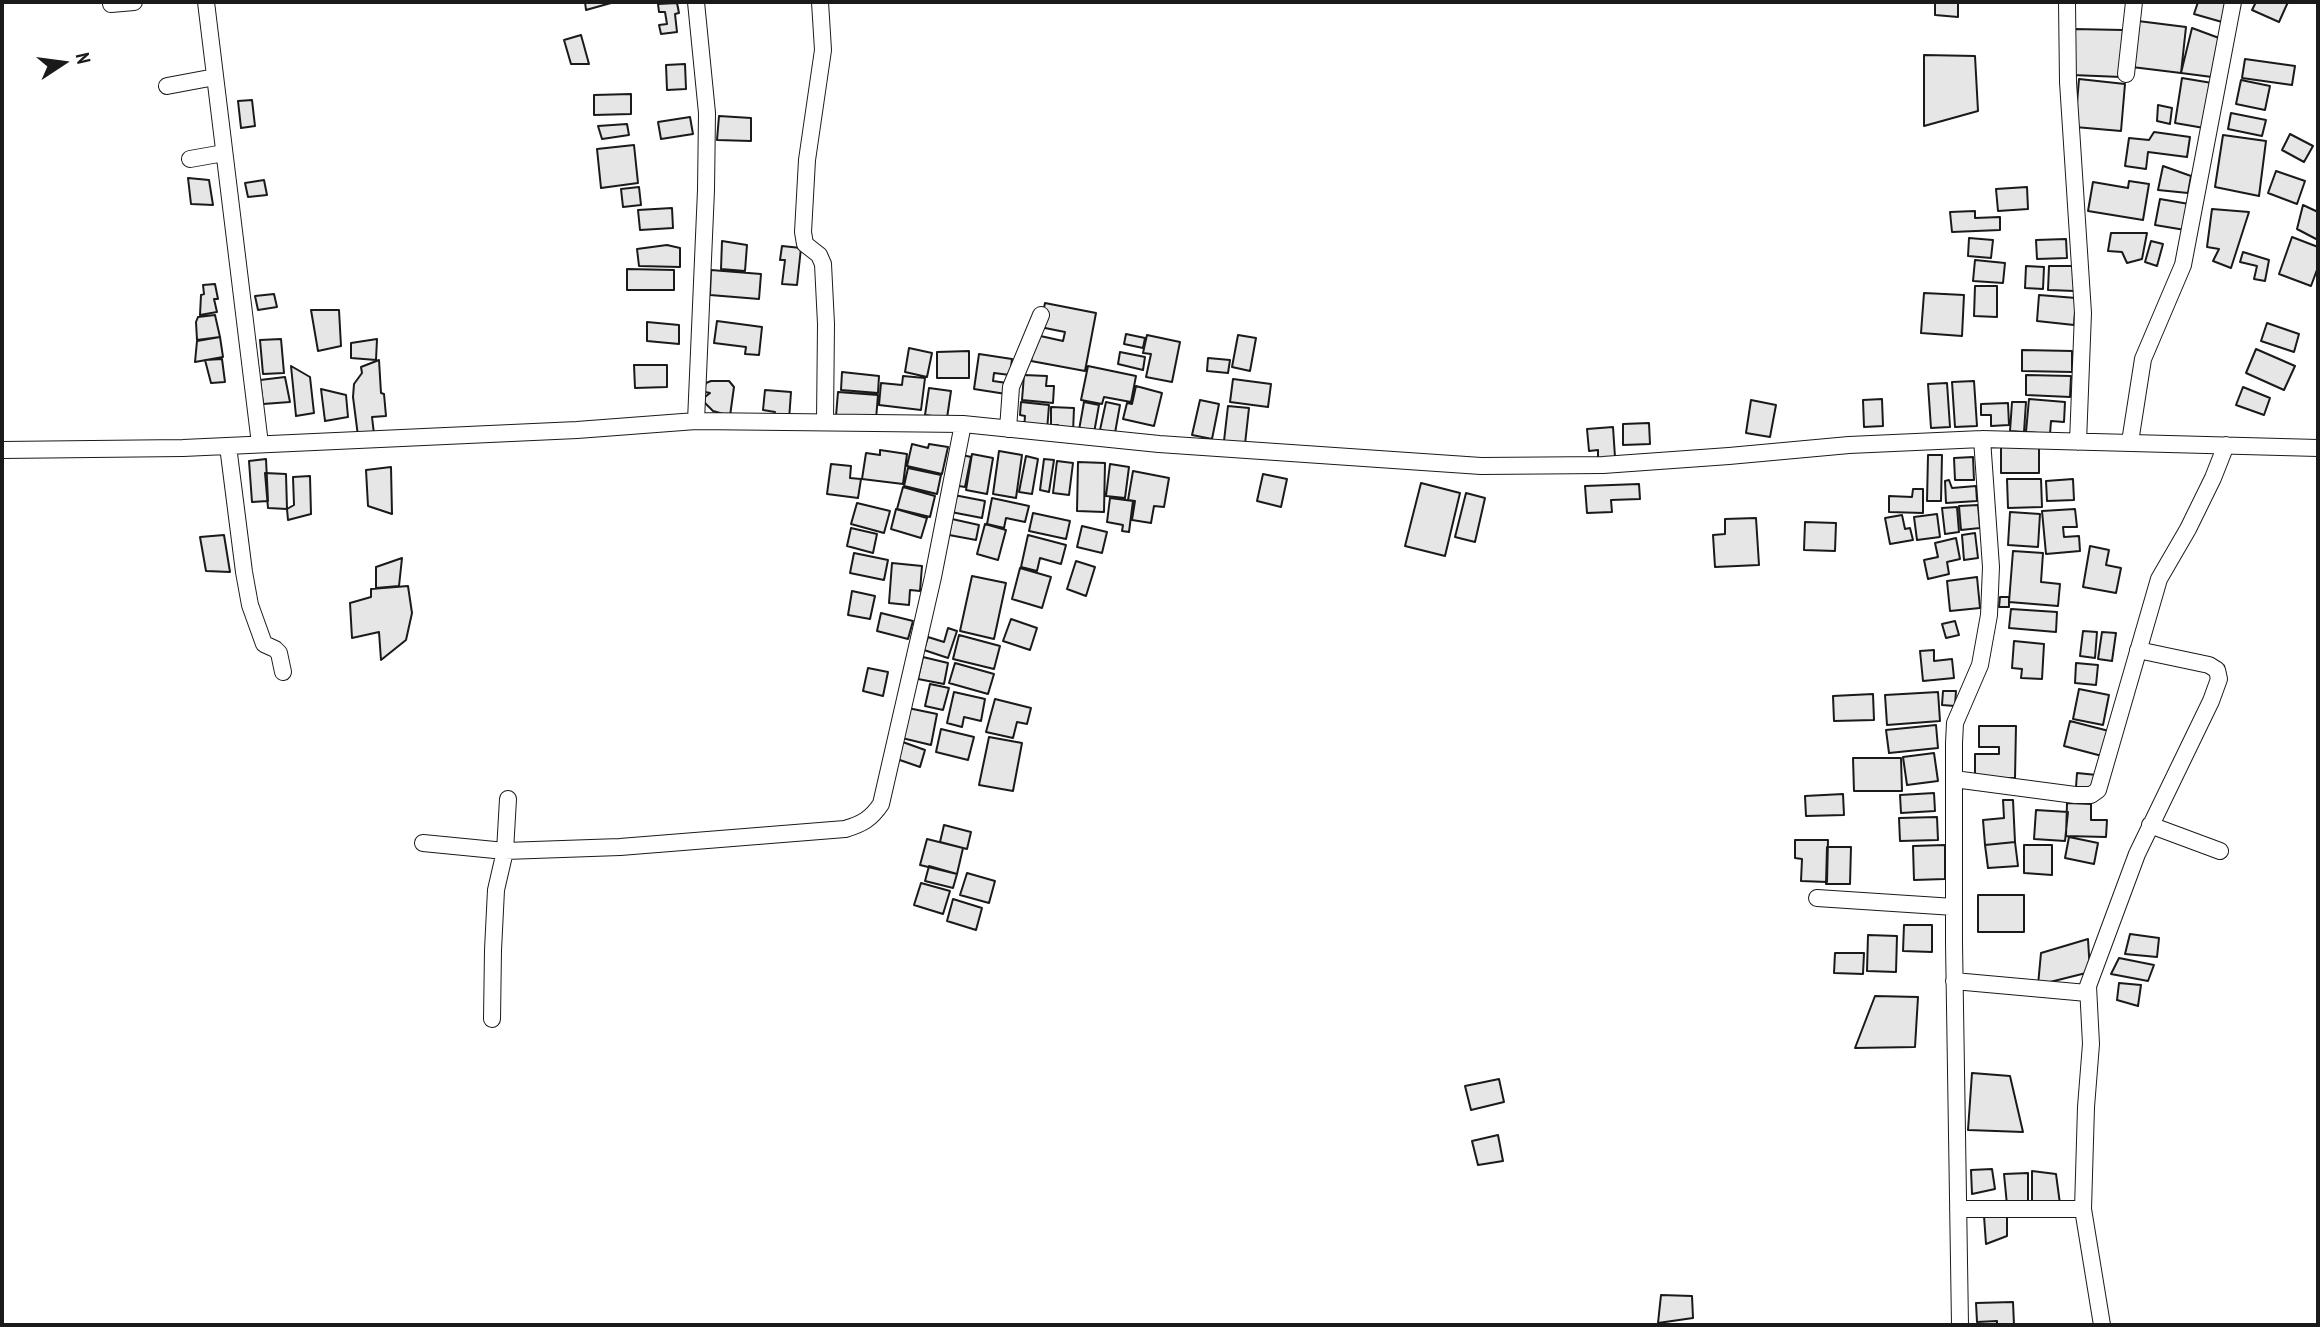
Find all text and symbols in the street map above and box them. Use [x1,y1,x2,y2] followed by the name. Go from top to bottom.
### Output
[28,28,98,98] north arrow
[71,51,96,66] text: N

